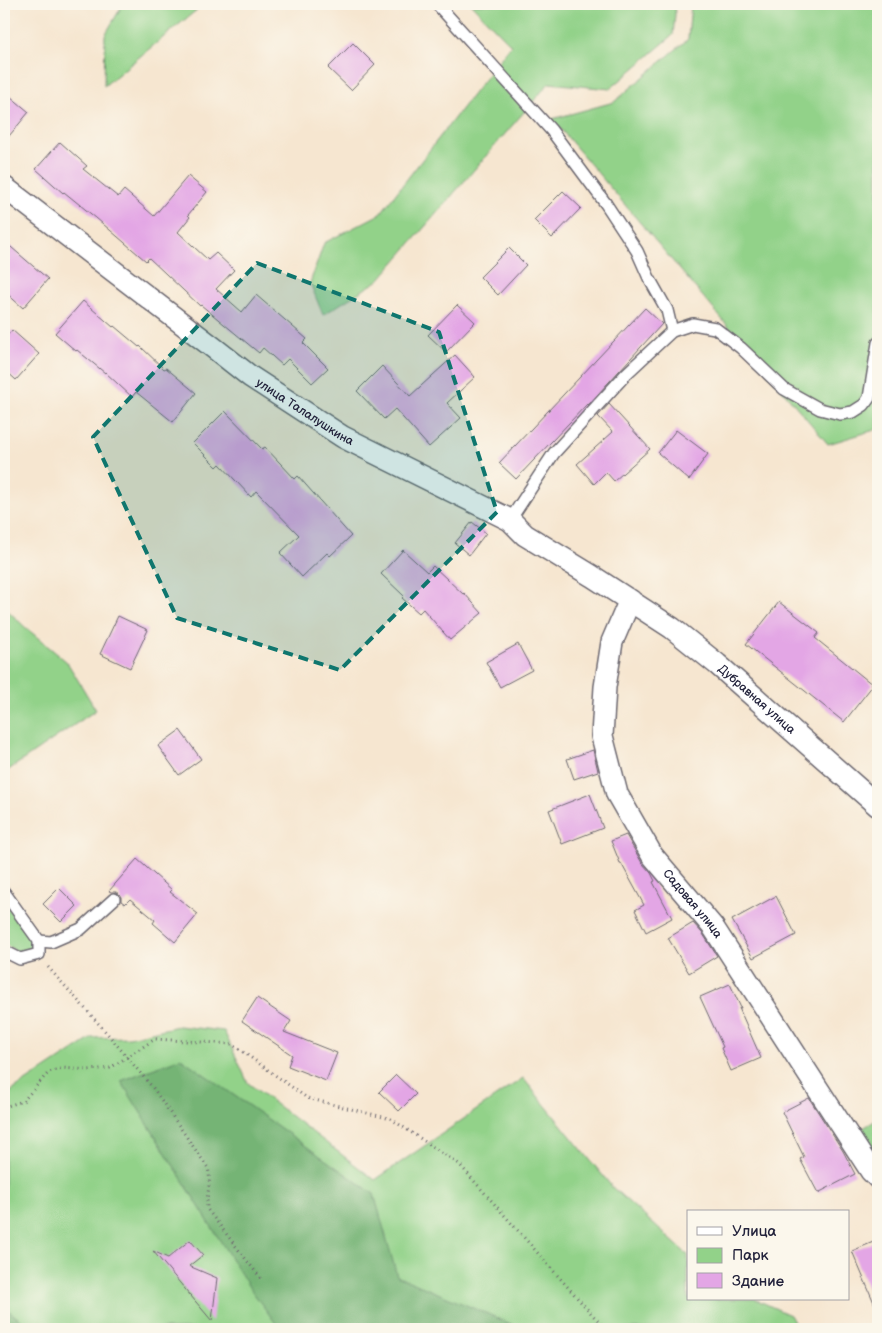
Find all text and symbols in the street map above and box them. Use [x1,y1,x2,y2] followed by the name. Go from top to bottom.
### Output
[253,375,356,449] street label: улица Талалушкина
[715,661,799,737] street label: Дубравная улица
[660,866,726,941] street label: Садовая улица
[687,1210,850,1300] legend
[732,1222,777,1241] text: Улица
[732,1246,769,1265] text: Парк
[732,1272,784,1291] text: Здание

